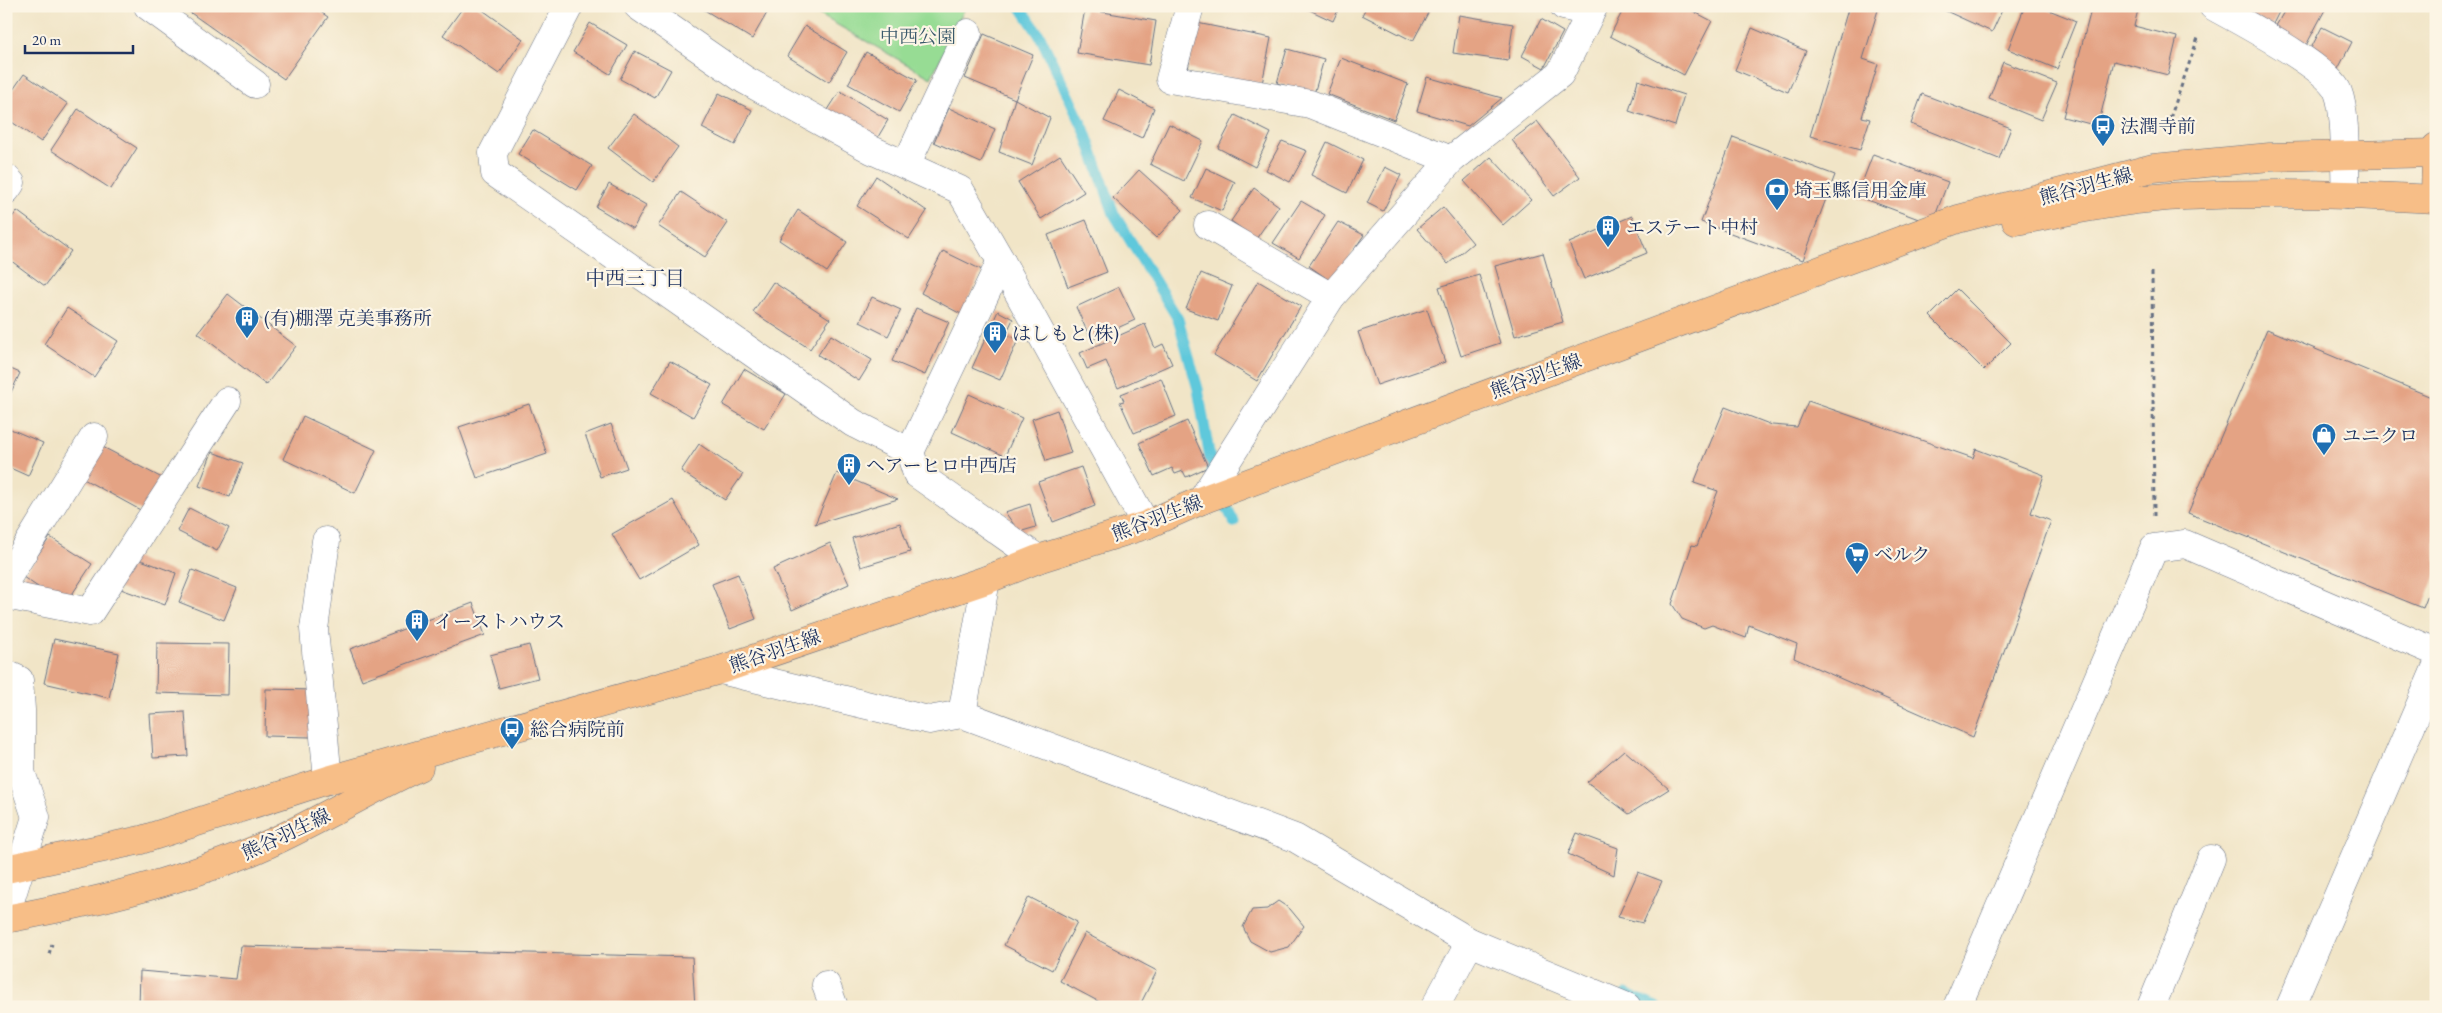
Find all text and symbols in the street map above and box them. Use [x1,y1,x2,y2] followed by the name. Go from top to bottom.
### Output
[25,22,132,54] scale bar
[880,24,956,49] park label: 中西公園
[32,30,61,49] text: 20 m
[2090,113,2116,147] bus stop icon: 法潤寺前
[2120,114,2196,139] place label: 法潤寺前
[2037,162,2135,210] street label: 熊谷羽生線
[1764,177,1790,211] bank icon: 埼玉縣信用金庫
[1794,178,1927,203] place label: 埼玉縣信用金庫
[1595,214,1621,248] building icon: エステート中村
[1626,215,1759,240] place label: エステート中村
[585,265,685,291] district label: 中西三丁目
[234,305,260,339] building icon: (有)棚澤 克美事務所
[264,306,432,331] place label: (有)棚澤 克美事務所
[982,320,1008,354] building icon: はしもと(株)
[1012,321,1119,346] place label: はしもと(株)
[1487,348,1585,404] street label: 熊谷羽生線
[2311,422,2337,456] shop icon: ユニクロ
[2342,423,2418,448] place label: ユニクロ
[836,452,862,486] building icon: ヘアーヒロ中西店
[866,453,1017,478] place label: ヘアーヒロ中西店
[1108,489,1206,547] street label: 熊谷羽生線
[1844,541,1870,575] supermarket icon: ベルク
[1874,542,1931,567] place label: ベルク
[404,608,430,642] building icon: イーストハウス
[434,609,565,634] place label: イーストハウス
[726,624,824,678] street label: 熊谷羽生線
[499,716,525,750] bus stop icon: 総合病院前
[530,717,625,742] place label: 総合病院前
[238,803,334,865] street label: 熊谷羽生線

